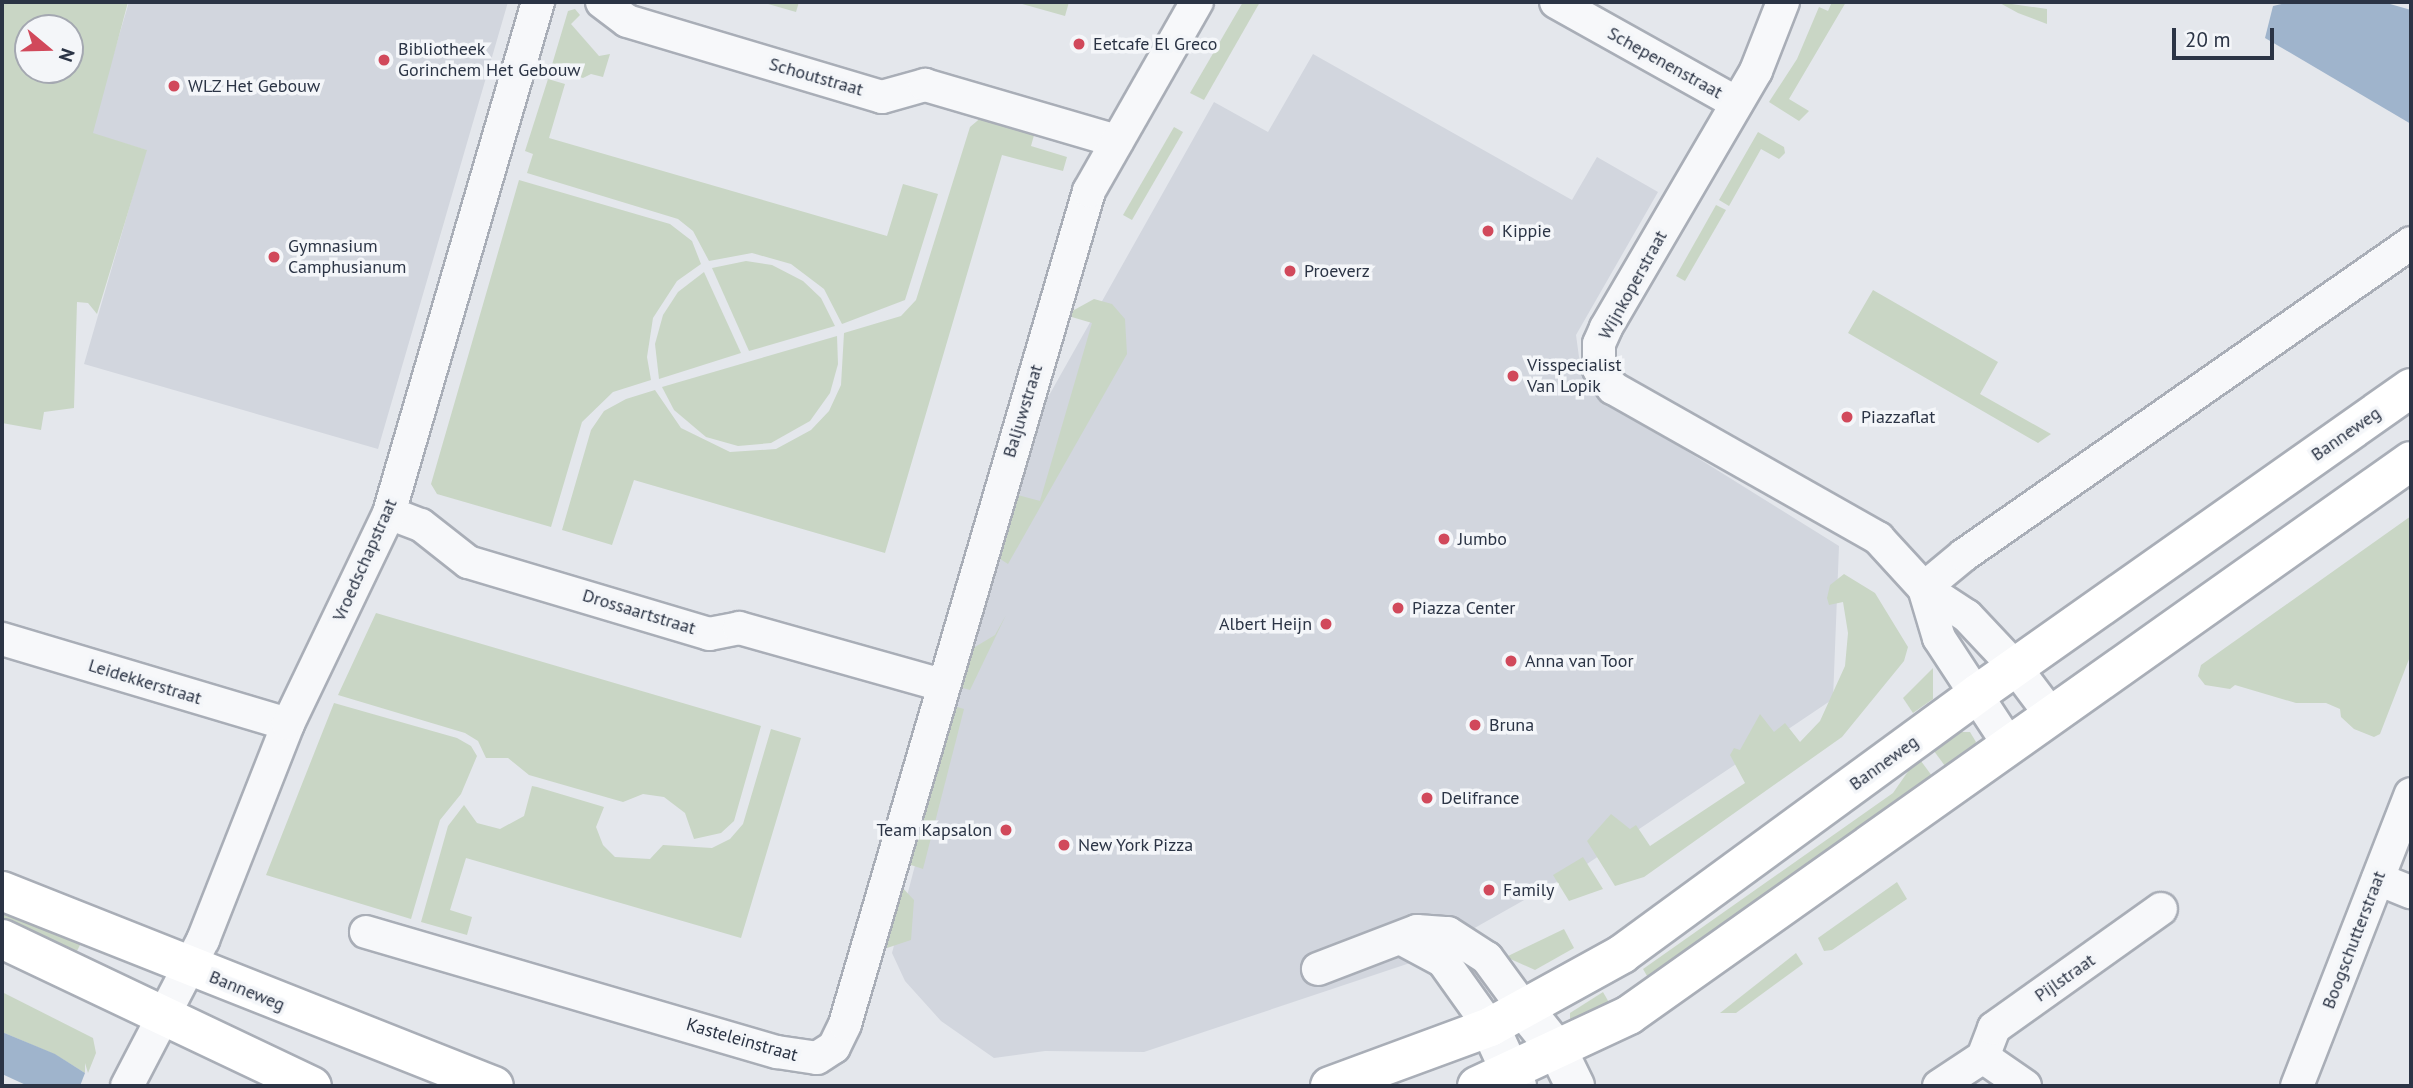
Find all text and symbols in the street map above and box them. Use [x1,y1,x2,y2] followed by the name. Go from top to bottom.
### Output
[14,14,84,84] north arrow
[2175,14,2276,58] scale bar
[1604,22,1726,104] street label: Schepenenstraat
[2185,26,2231,53] text: 20 m
[1093,33,1217,55] place label: Eetcafe El Greco
[1071,36,1087,52] marker: Eetcafe El Greco
[398,39,581,82] place label: Bibliotheek Gorinchem Het Gebouw
[54,45,80,65] text: N
[376,52,392,68] marker: Bibliotheek Gorinchem Het Gebouw
[767,53,865,101] street label: Schoutstraat
[188,75,321,97] place label: WLZ Het Gebouw
[166,78,182,94] marker: WLZ Het Gebouw
[1502,220,1551,242] place label: Kippie
[1480,223,1496,239] marker: Kippie
[1594,227,1672,343] street label: Wijnkoperstraat
[288,236,406,278] place label: Gymnasium Camphusianum
[266,249,282,265] marker: Gymnasium Camphusianum
[1304,260,1370,282] place label: Proeverz
[1282,263,1298,279] marker: Proeverz
[1527,355,1622,398] place label: Visspecialist Van Lopik
[999,362,1047,460] street label: Baljuwstraat
[1505,368,1521,384] marker: Visspecialist Van Lopik
[2307,402,2385,466] street label: Banneweg
[1861,406,1935,428] place label: Piazzaflat
[1839,409,1855,425] marker: Piazzaflat
[328,495,402,625] street label: Vroedschapstraat
[1458,528,1507,550] place label: Jumbo
[1436,531,1452,547] marker: Jumbo
[580,585,698,639] street label: Drossaartstraat
[1412,597,1515,619] place label: Piazza Center
[1390,600,1406,616] marker: Piazza Center
[1219,613,1312,635] place label: Albert Heijn
[1318,616,1334,632] marker: Albert Heijn
[1525,650,1634,672] place label: Anna van Toor
[1503,653,1519,669] marker: Anna van Toor
[86,655,204,709] street label: Leidekkerstraat
[1489,714,1534,736] place label: Bruna
[1467,717,1483,733] marker: Bruna
[1845,731,1923,795] street label: Banneweg
[1441,787,1519,809] place label: Delifrance
[1419,790,1435,806] marker: Delifrance
[876,819,992,841] place label: Team Kapsalon
[998,822,1014,838] marker: Team Kapsalon
[1078,834,1195,856] place label: New York Pizza
[1056,837,1072,853] marker: New York Pizza
[2318,868,2390,1012] street label: Boogschutterstraat
[1503,879,1554,901] place label: Family
[1481,882,1497,898] marker: Family
[2031,949,2099,1007] street label: Pijlstraat
[206,966,288,1016] street label: Banneweg
[684,1014,800,1066] street label: Kasteleinstraat

